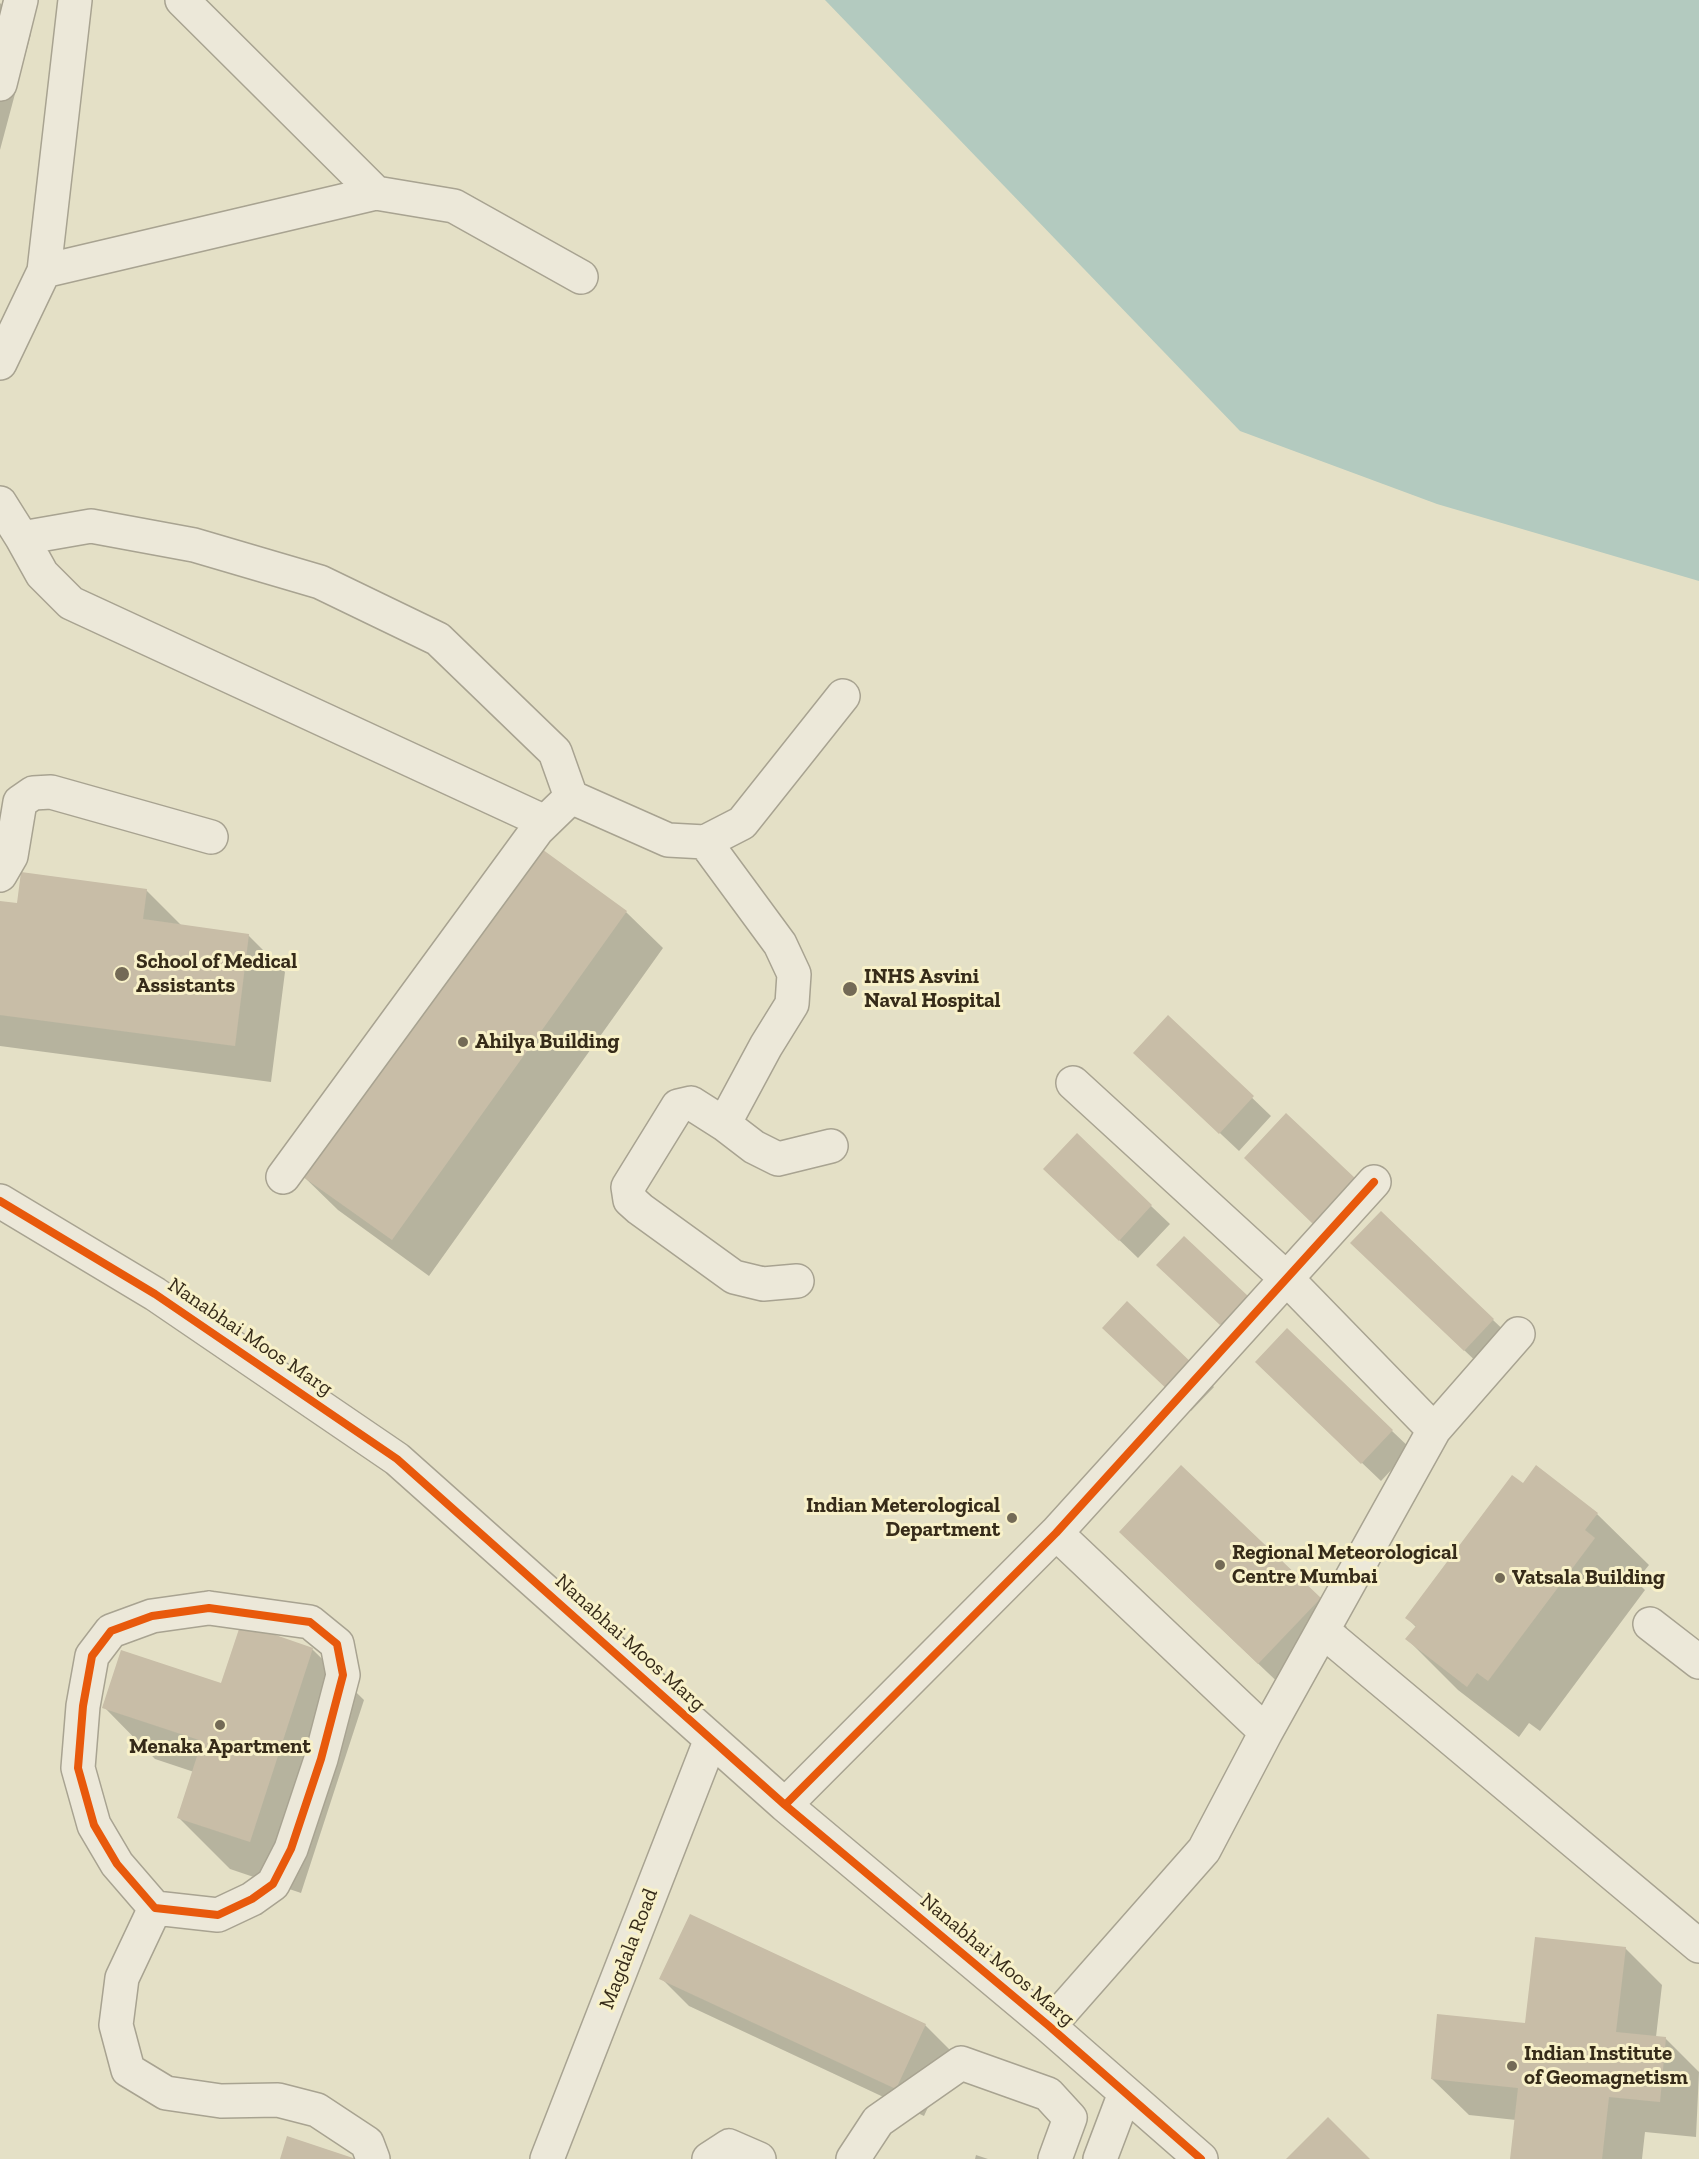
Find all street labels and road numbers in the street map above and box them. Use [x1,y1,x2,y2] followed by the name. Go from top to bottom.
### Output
[163,1272,337,1402] street label: Nanabhai Moos Marg
[550,1569,710,1717] street label: Nanabhai Moos Marg
[594,1885,664,2013] street label: Magdala Road
[915,1888,1079,2032] street label: Nanabhai Moos Marg

